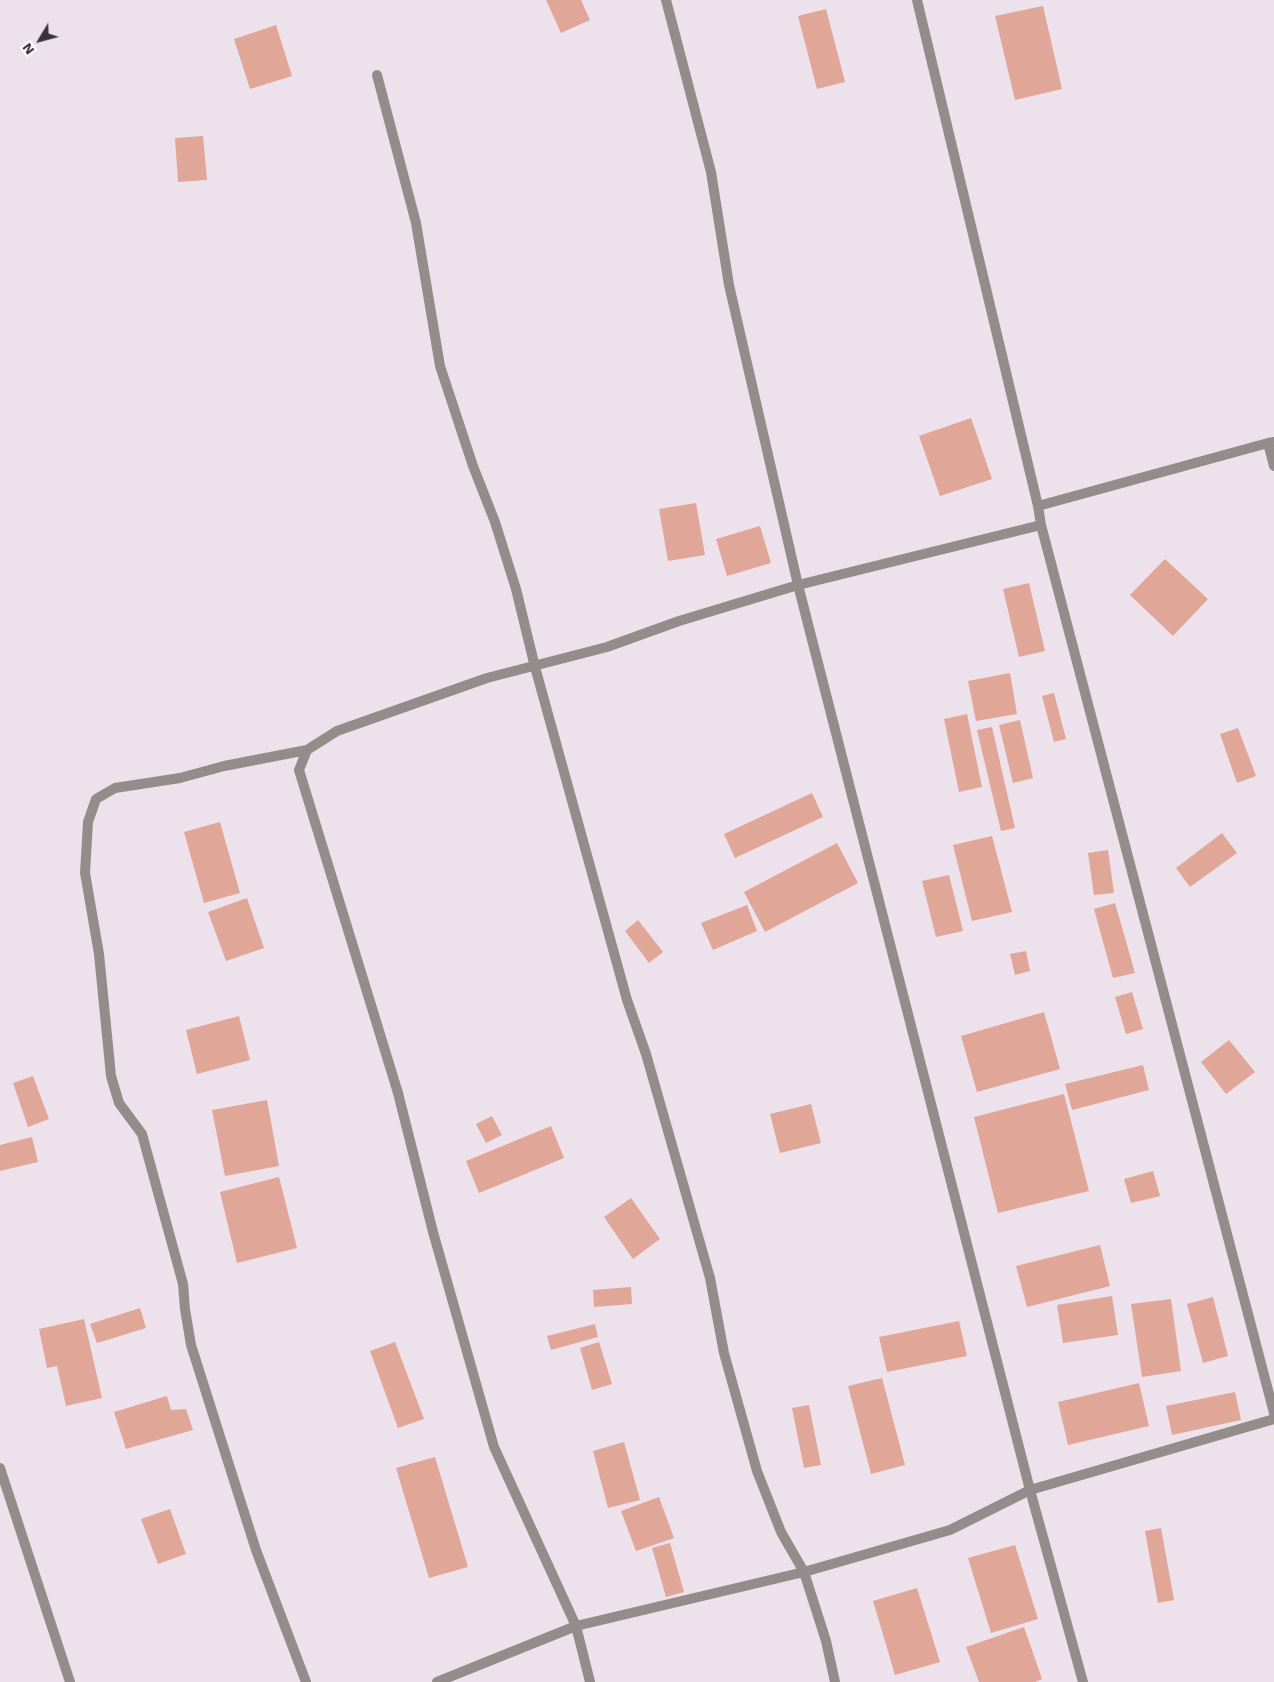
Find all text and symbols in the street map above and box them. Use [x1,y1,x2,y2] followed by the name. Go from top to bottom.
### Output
[15,15,65,65] north arrow
[19,40,38,58] text: N

